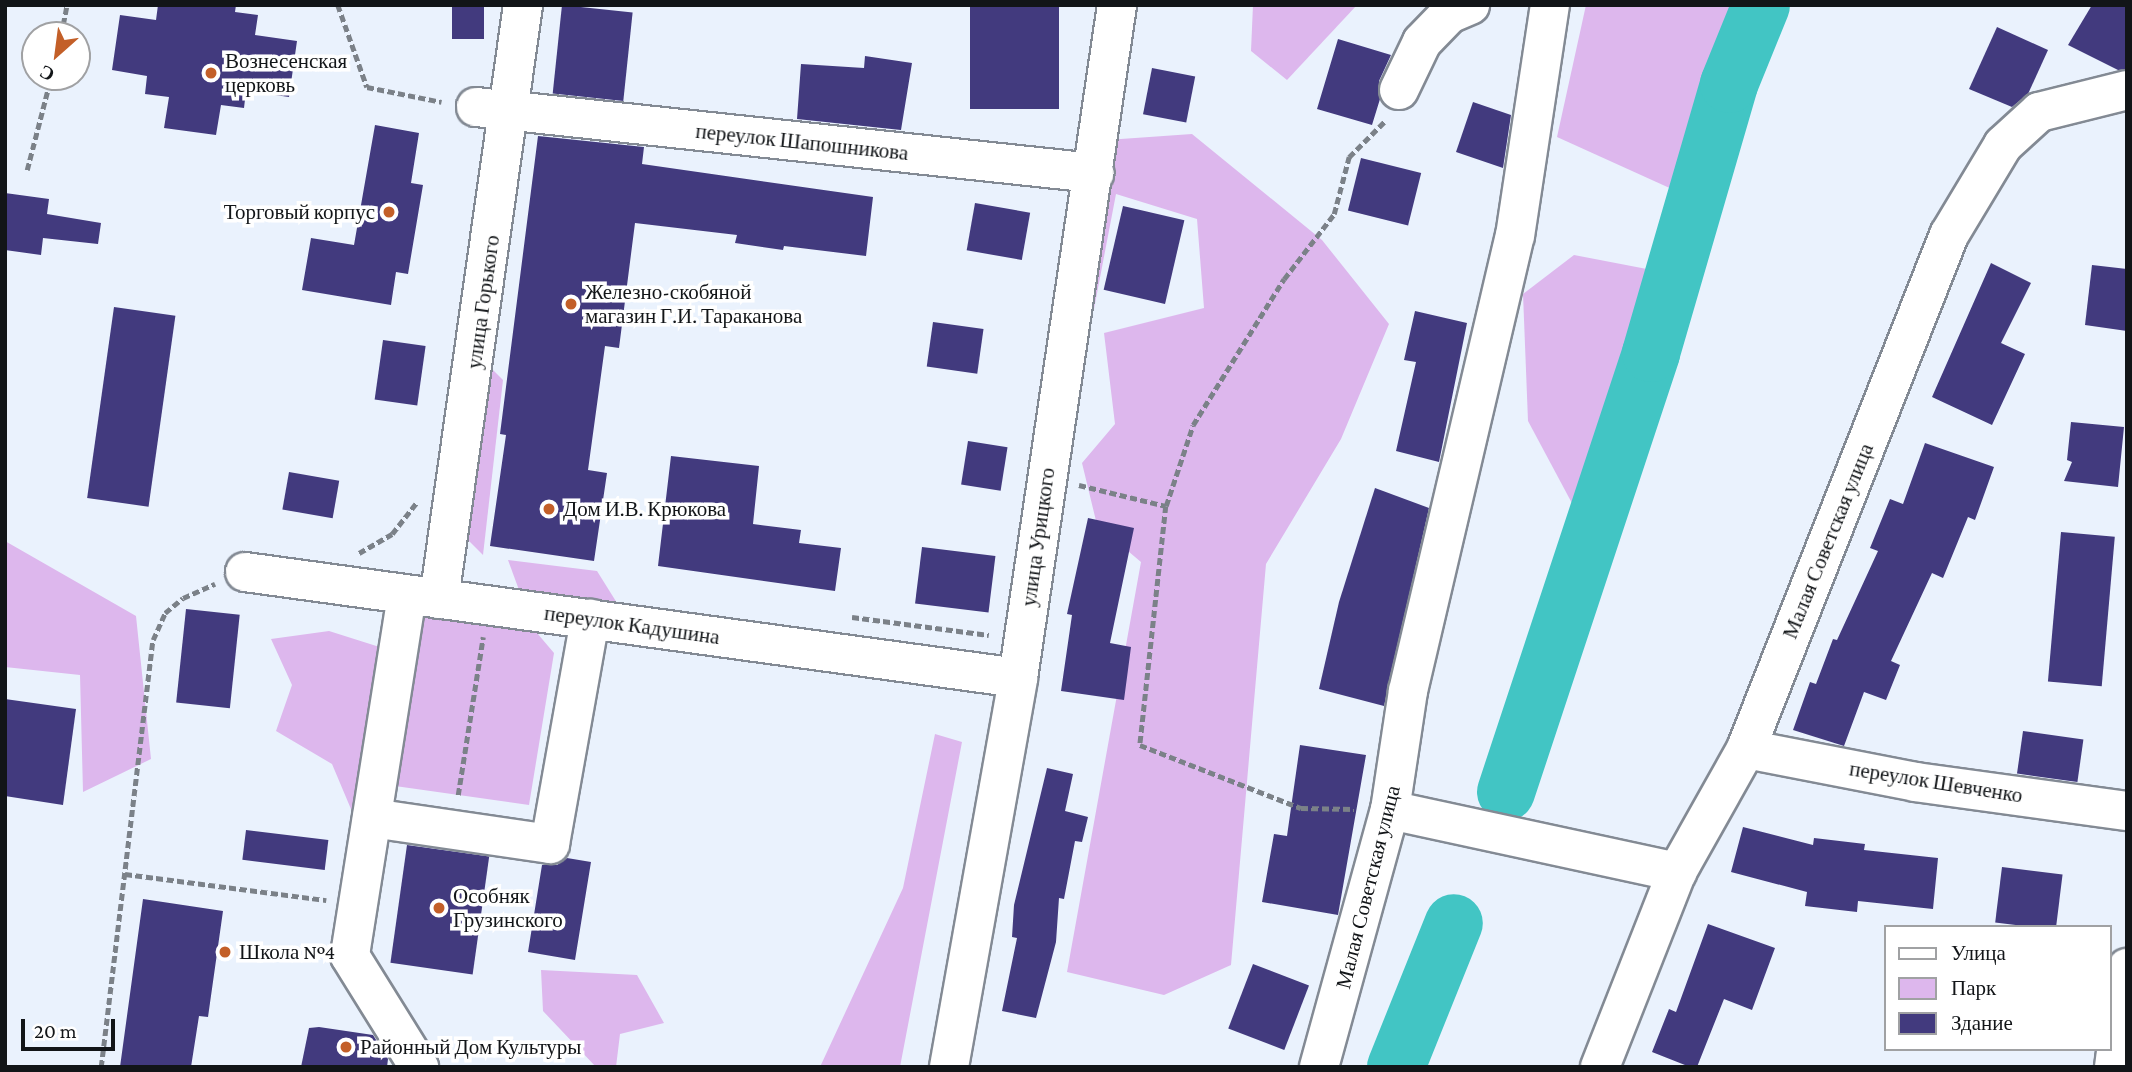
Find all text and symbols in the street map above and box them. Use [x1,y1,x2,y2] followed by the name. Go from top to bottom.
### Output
[21,21,91,91] north arrow
[225,48,347,98] place label: Вознесенская церковь
[36,61,58,86] text: С
[203,65,219,81] marker: Вознесенская церковь
[694,118,910,166] street label: переулок Шапошникова
[224,199,375,225] place label: Торговый корпус
[381,204,397,220] marker: Торговый корпус
[461,233,505,371] street label: улица Горького
[585,279,802,329] place label: Железно-скобяной магазин Г.И. Тараканова
[563,296,579,312] marker: Железно-скобяной магазин Г.И. Тараканова
[1777,440,1879,642] street label: Малая Советская улица
[1016,466,1060,608] street label: улица Урицкого
[563,496,726,522] place label: Дом И.В. Крюкова
[541,501,557,517] marker: Дом И.В. Крюкова
[543,600,721,650] street label: переулок Кадушина
[1848,756,2024,808] street label: переулок Шевченко
[1331,783,1405,991] street label: Малая Советская улица
[453,883,563,933] place label: Особняк Грузинского
[431,900,447,916] marker: Особняк Грузинского
[1884,925,2111,1051] legend
[239,939,335,965] place label: Школа №4
[1951,941,2006,965] text: Улица
[217,944,233,960] marker: Школа №4
[1951,976,1996,1000] text: Парк
[24,1006,119,1050] scale bar
[1951,1011,2013,1035] text: Здание
[34,1019,77,1043] text: 20 m
[360,1034,581,1060] place label: Районный Дом Культуры
[338,1039,354,1055] marker: Районный Дом Культуры

